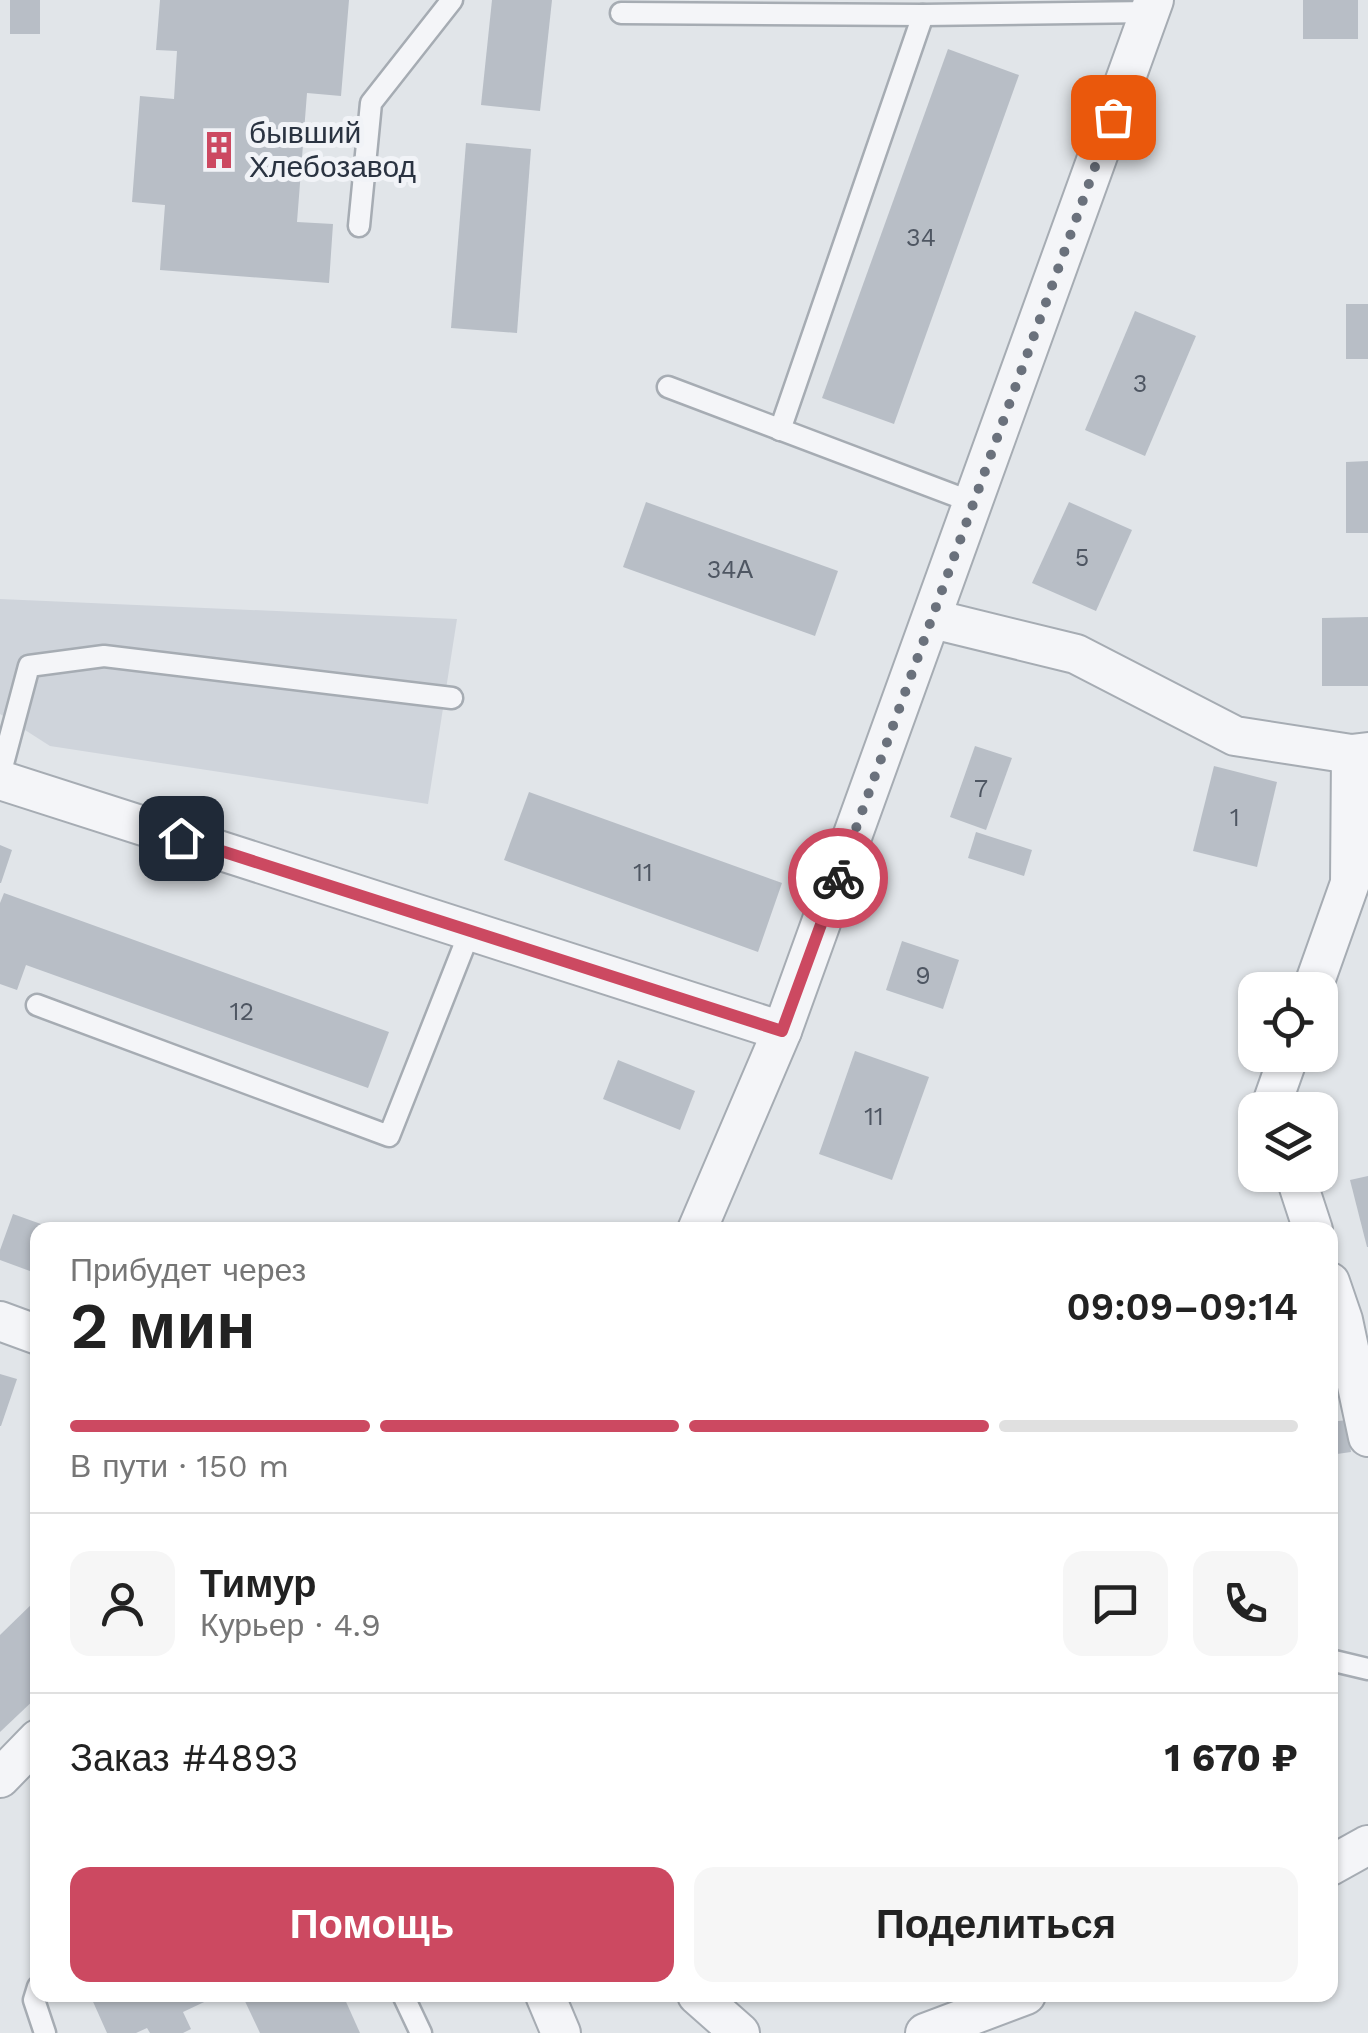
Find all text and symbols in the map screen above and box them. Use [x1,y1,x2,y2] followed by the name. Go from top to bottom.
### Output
[1071,75,1156,160] pin
[1086,90,1141,145] icon: bag
[249,115,416,184] place label: бывший Хлебозавод
[198,129,240,171] building icon: бывший Хлебозавод
[906,223,936,252] house number: 34
[1133,369,1147,398] house number: 3
[1075,543,1089,572] house number: 5
[707,555,754,584] house number: 34А
[974,774,988,803] house number: 7
[139,796,224,881] pin
[1230,803,1240,832] house number: 1
[154,811,209,866] icon: home
[788,828,888,928] courier
[811,851,866,906] icon: bike
[633,858,653,887] house number: 11
[915,961,931,990] house number: 9
[1238,972,1338,1192] map controls
[1238,972,1338,1072] button: locate
[230,997,254,1026] house number: 12
[1238,1092,1338,1192] button: layers
[864,1102,884,1131] house number: 11
[70,1251,306,1289] text: Прибудет через
[1067,1285,1298,1329] text: 09:09–09:14
[70,1288,256,1364] text: 2 мин
[70,1447,289,1485] text: В пути · 150 m
[70,1551,175,1656] button: person
[1063,1551,1168,1656] button: chat
[1193,1551,1298,1656] button: phone
[200,1562,317,1606] text: Тимур
[200,1606,381,1644] text: Курьер · 4.9
[70,1736,298,1780] text: Заказ #4893
[1165,1736,1298,1780] text: 1 670 ₽
[70,1867,674,1982] button: Помощь
[694,1867,1298,1982] button: Поделиться

